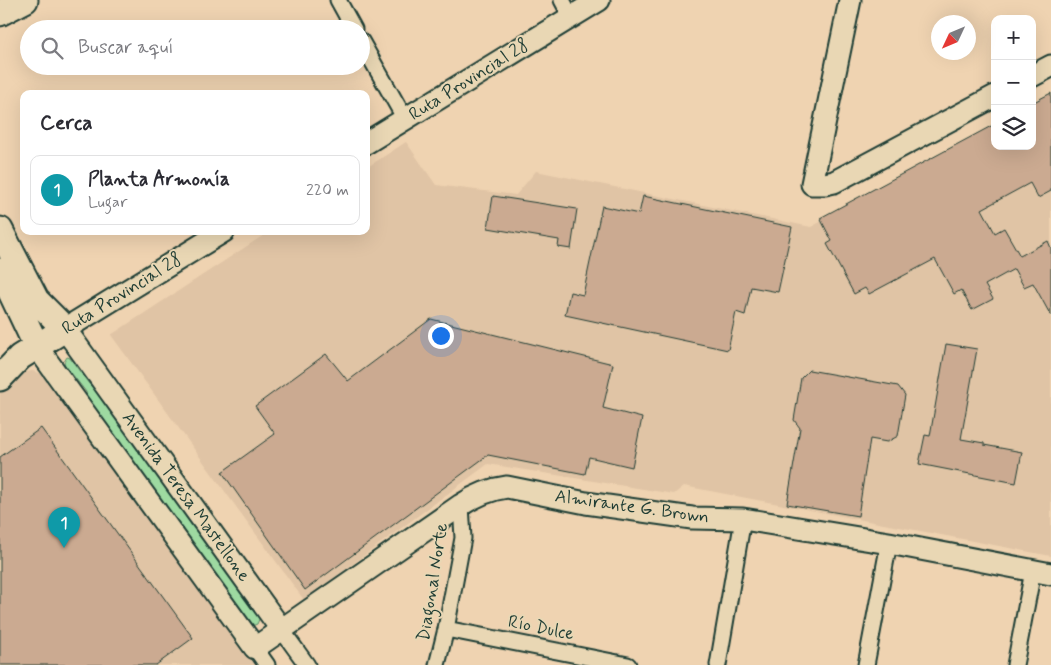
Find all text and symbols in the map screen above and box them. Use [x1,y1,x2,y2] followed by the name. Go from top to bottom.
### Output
[931,15,976,60] north arrow
[991,15,1036,150] map controls
[991,15,1036,60] button: +
[20,20,370,75] search box
[404,33,534,127] street label: Ruta Provincial 28
[38,34,66,62] icon: search
[78,35,173,60] text: Buscar aquí
[991,60,1036,105] button: −
[991,105,1036,150] button: layers
[40,109,93,137] text: Cerca
[88,167,230,192] text: Planta Armonía
[53,180,61,201] text: 1
[306,180,349,201] text: 220 m
[88,192,127,213] text: Lugar
[57,247,187,341] street label: Ruta Provincial 28
[428,323,454,349] your location
[116,407,256,587] street label: Avenida Teresa Mastellone
[553,484,711,530] street label: Almirante G. Brown
[48,507,80,548] pin: 1
[412,521,456,643] street label: Diagonal Norte
[506,610,576,646] street label: Río Dulce

